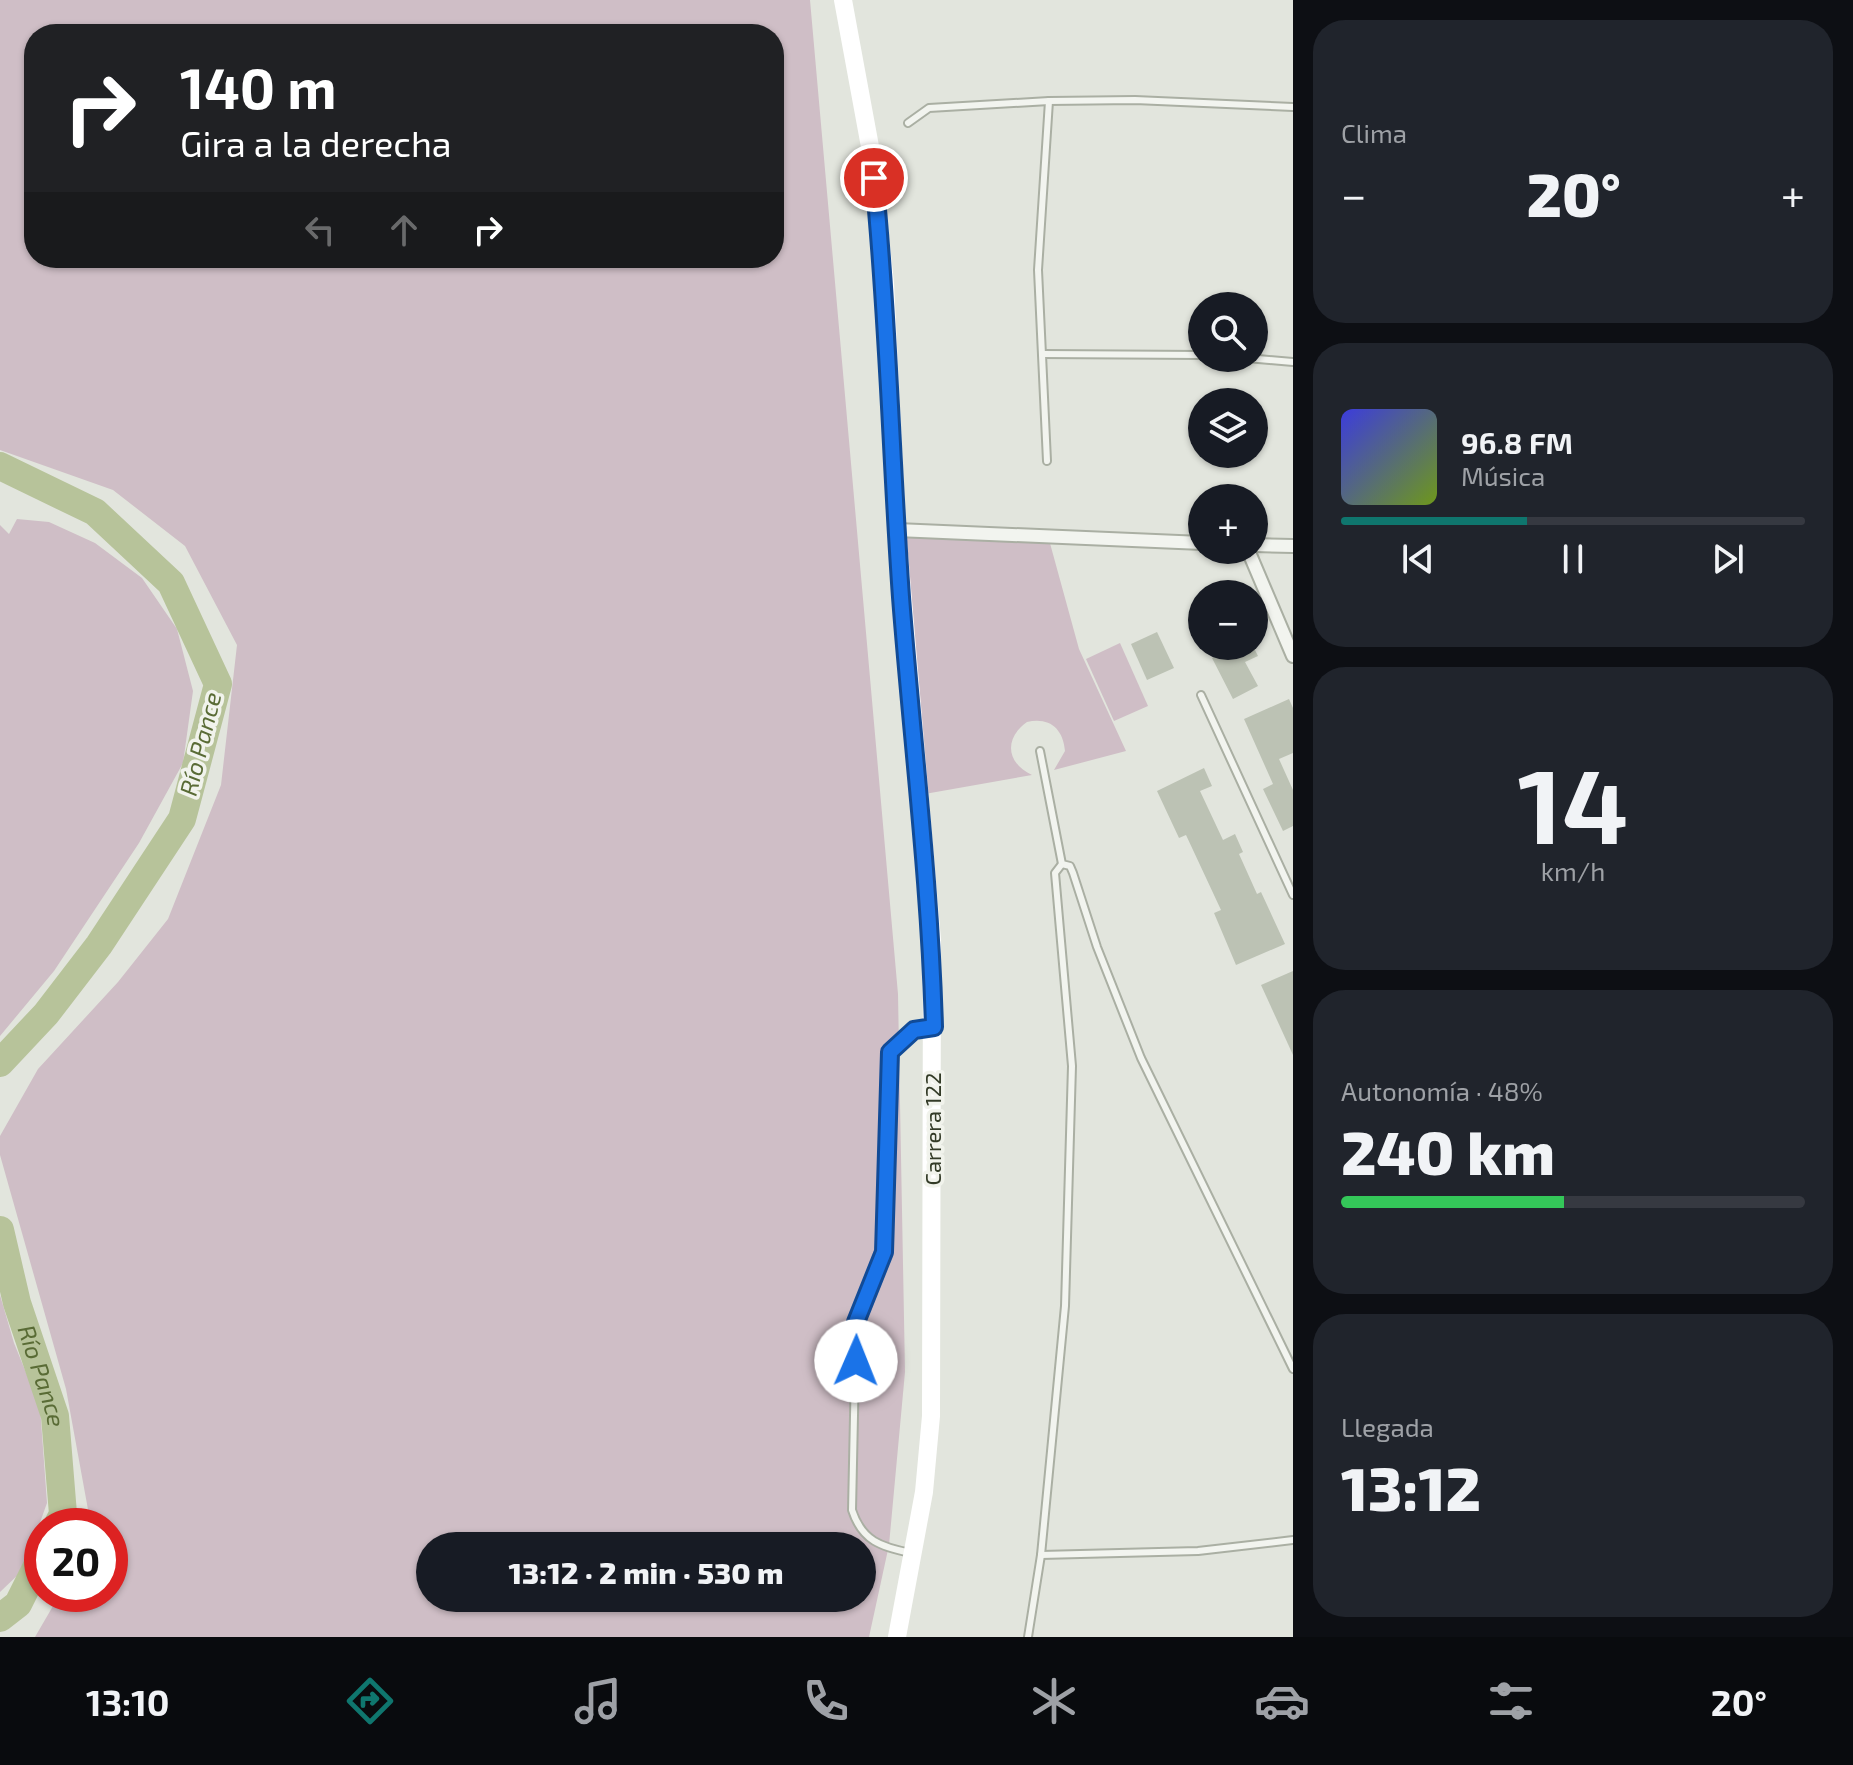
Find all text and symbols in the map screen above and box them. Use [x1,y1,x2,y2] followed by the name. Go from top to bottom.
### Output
[180,53,337,120] text: 140 m
[48,56,152,160] icon: right
[1341,117,1407,148] text: Clima
[180,121,452,164] text: Gira a la derecha
[840,144,908,212] pin
[852,156,896,200] icon: arrive
[1527,157,1621,229] text: 20°
[1341,167,1367,220] text: −
[1781,167,1805,220] text: +
[298,208,342,252] icon: left
[382,208,426,252] icon: ahead
[466,208,510,252] icon: right
[1188,292,1268,660] map controls
[1188,292,1268,372] button: search
[1188,388,1268,468] button: layers
[1461,424,1573,460] text: 96.8 FM
[1461,460,1545,491] text: Música
[1188,484,1268,564] button: +
[1396,537,1440,581] icon: previous
[1551,537,1595,581] icon: pause
[1706,537,1750,581] icon: next
[1188,580,1268,660] button: −
[173,689,226,798] water label: Río Pance
[1517,740,1629,865] text: 14
[1541,855,1605,886] text: km/h
[919,1072,945,1186] street label: Carrera 122
[1341,1075,1543,1106] text: Autonomía · 48%
[1341,1115,1555,1187] text: 240 km
[814,1319,898,1403] position arrow
[12,1321,72,1428] water label: Río Pance
[1341,1411,1434,1442] text: Llegada
[1341,1451,1481,1523] text: 13:12
[24,1508,128,1612] speed limit sign: 20
[508,1554,784,1590] text: 13:12 · 2 min · 530 m
[342,1673,398,1729] icon: directions
[570,1673,626,1729] icon: music
[798,1673,854,1729] icon: phone
[1026,1673,1082,1729] icon: climate
[1254,1673,1310,1729] icon: car
[1483,1673,1539,1729] icon: filters
[86,1680,170,1723] text: 13:10
[1711,1680,1767,1723] text: 20°

